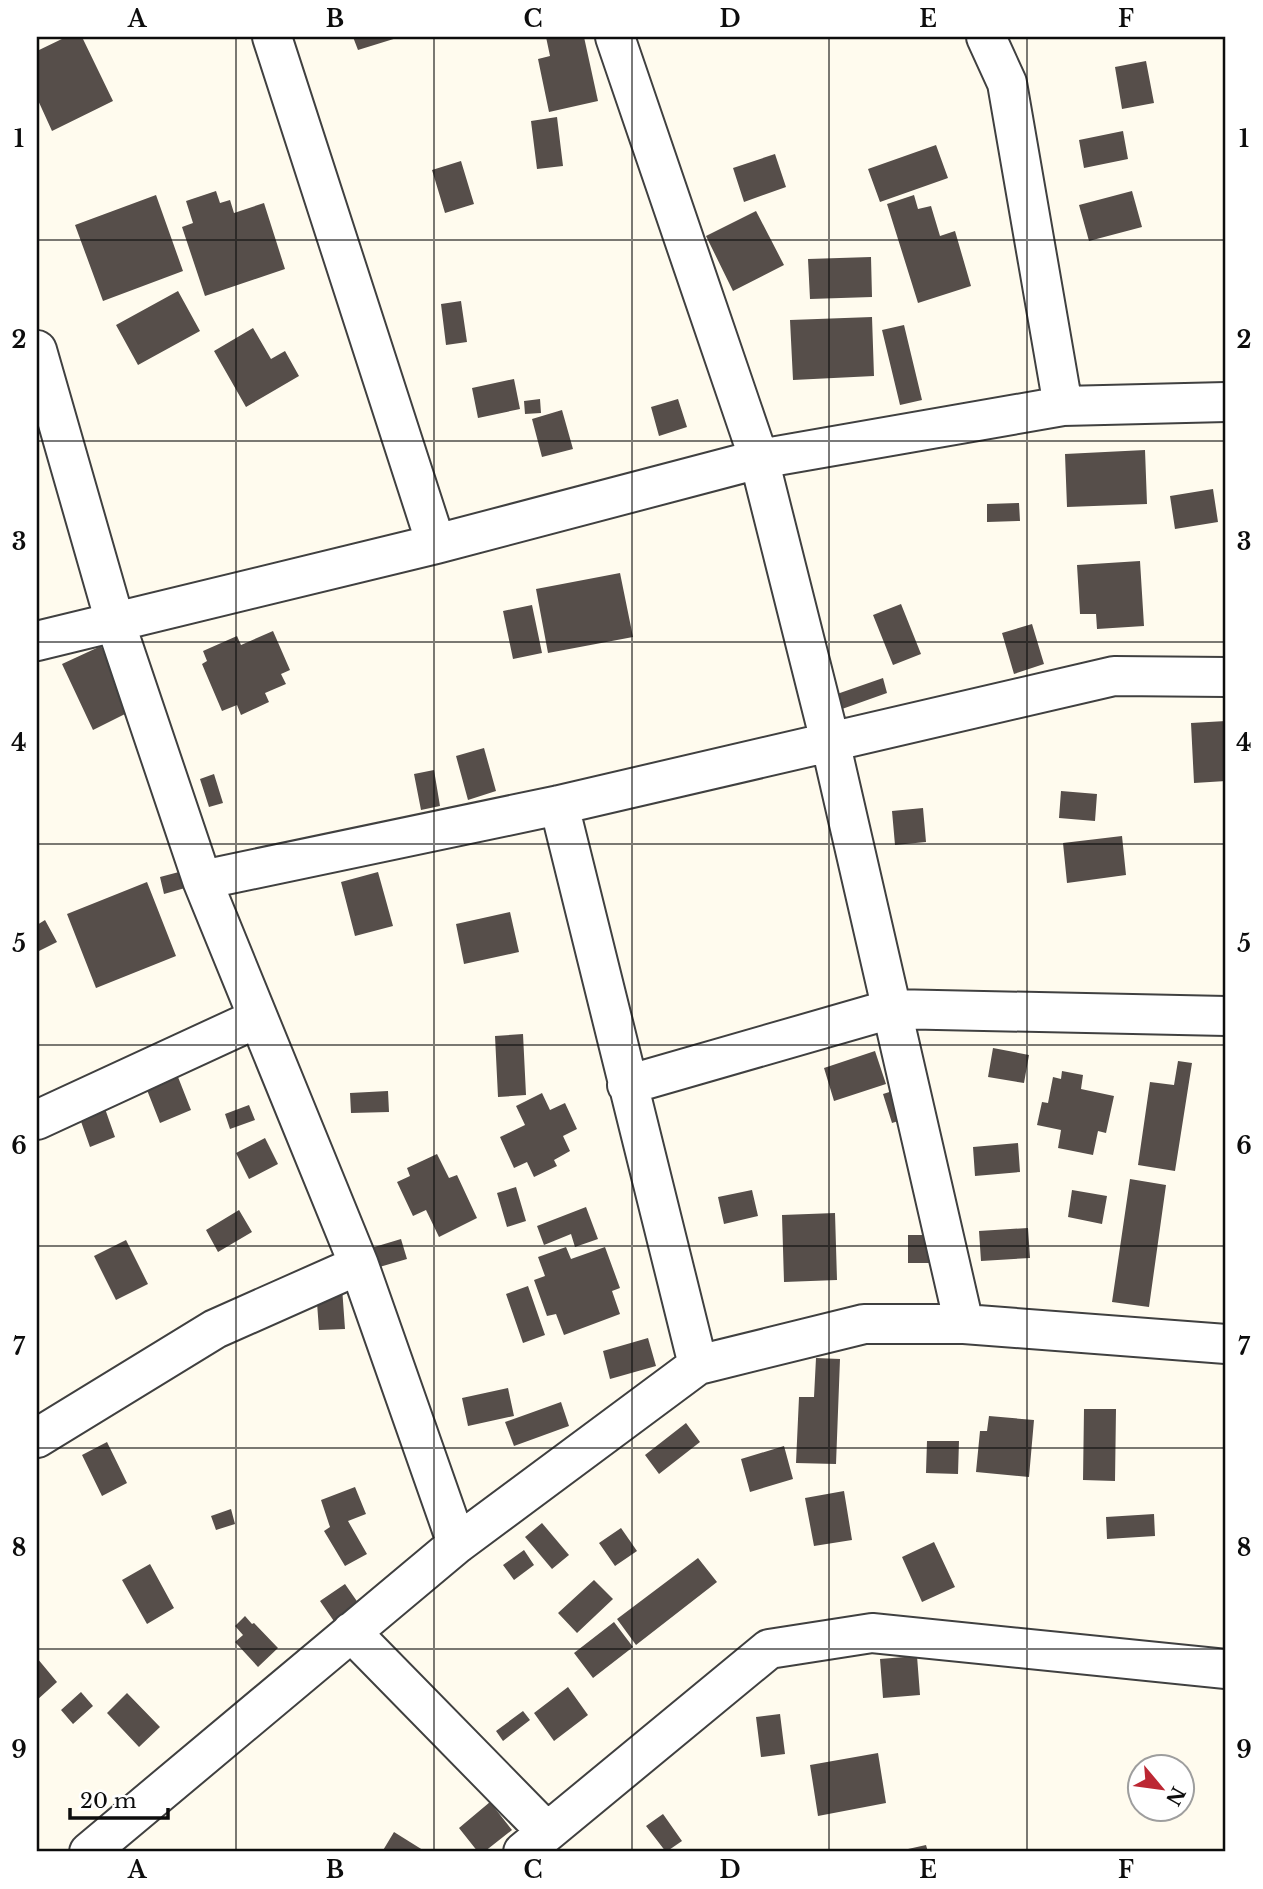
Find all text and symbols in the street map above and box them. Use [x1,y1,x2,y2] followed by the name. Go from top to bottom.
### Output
[127,5,148,33] text: A
[326,5,344,33] text: B
[524,5,542,33] text: C
[719,5,741,33] text: D
[919,5,937,33] text: E
[1118,5,1134,33] text: F
[14,125,24,153] text: 1
[1239,125,1249,153] text: 1
[12,326,26,354] text: 2
[1237,326,1251,354] text: 2
[12,528,26,556] text: 3
[1237,528,1251,556] text: 3
[11,729,27,757] text: 4
[1236,729,1252,757] text: 4
[12,930,26,958] text: 5
[1237,930,1251,958] text: 5
[11,1132,27,1160] text: 6
[1236,1132,1252,1160] text: 6
[13,1333,26,1361] text: 7
[1238,1333,1251,1361] text: 7
[12,1534,26,1562] text: 8
[1237,1534,1251,1562] text: 8
[11,1736,27,1764] text: 9
[1236,1736,1252,1764] text: 9
[1126,1752,1196,1822] north arrow
[70,1777,168,1821] scale bar
[1161,1783,1190,1810] text: N
[80,1788,137,1814] text: 20 m
[127,1856,148,1884] text: A
[326,1856,344,1884] text: B
[524,1856,542,1884] text: C
[719,1856,741,1884] text: D
[919,1856,937,1884] text: E
[1118,1856,1134,1884] text: F

